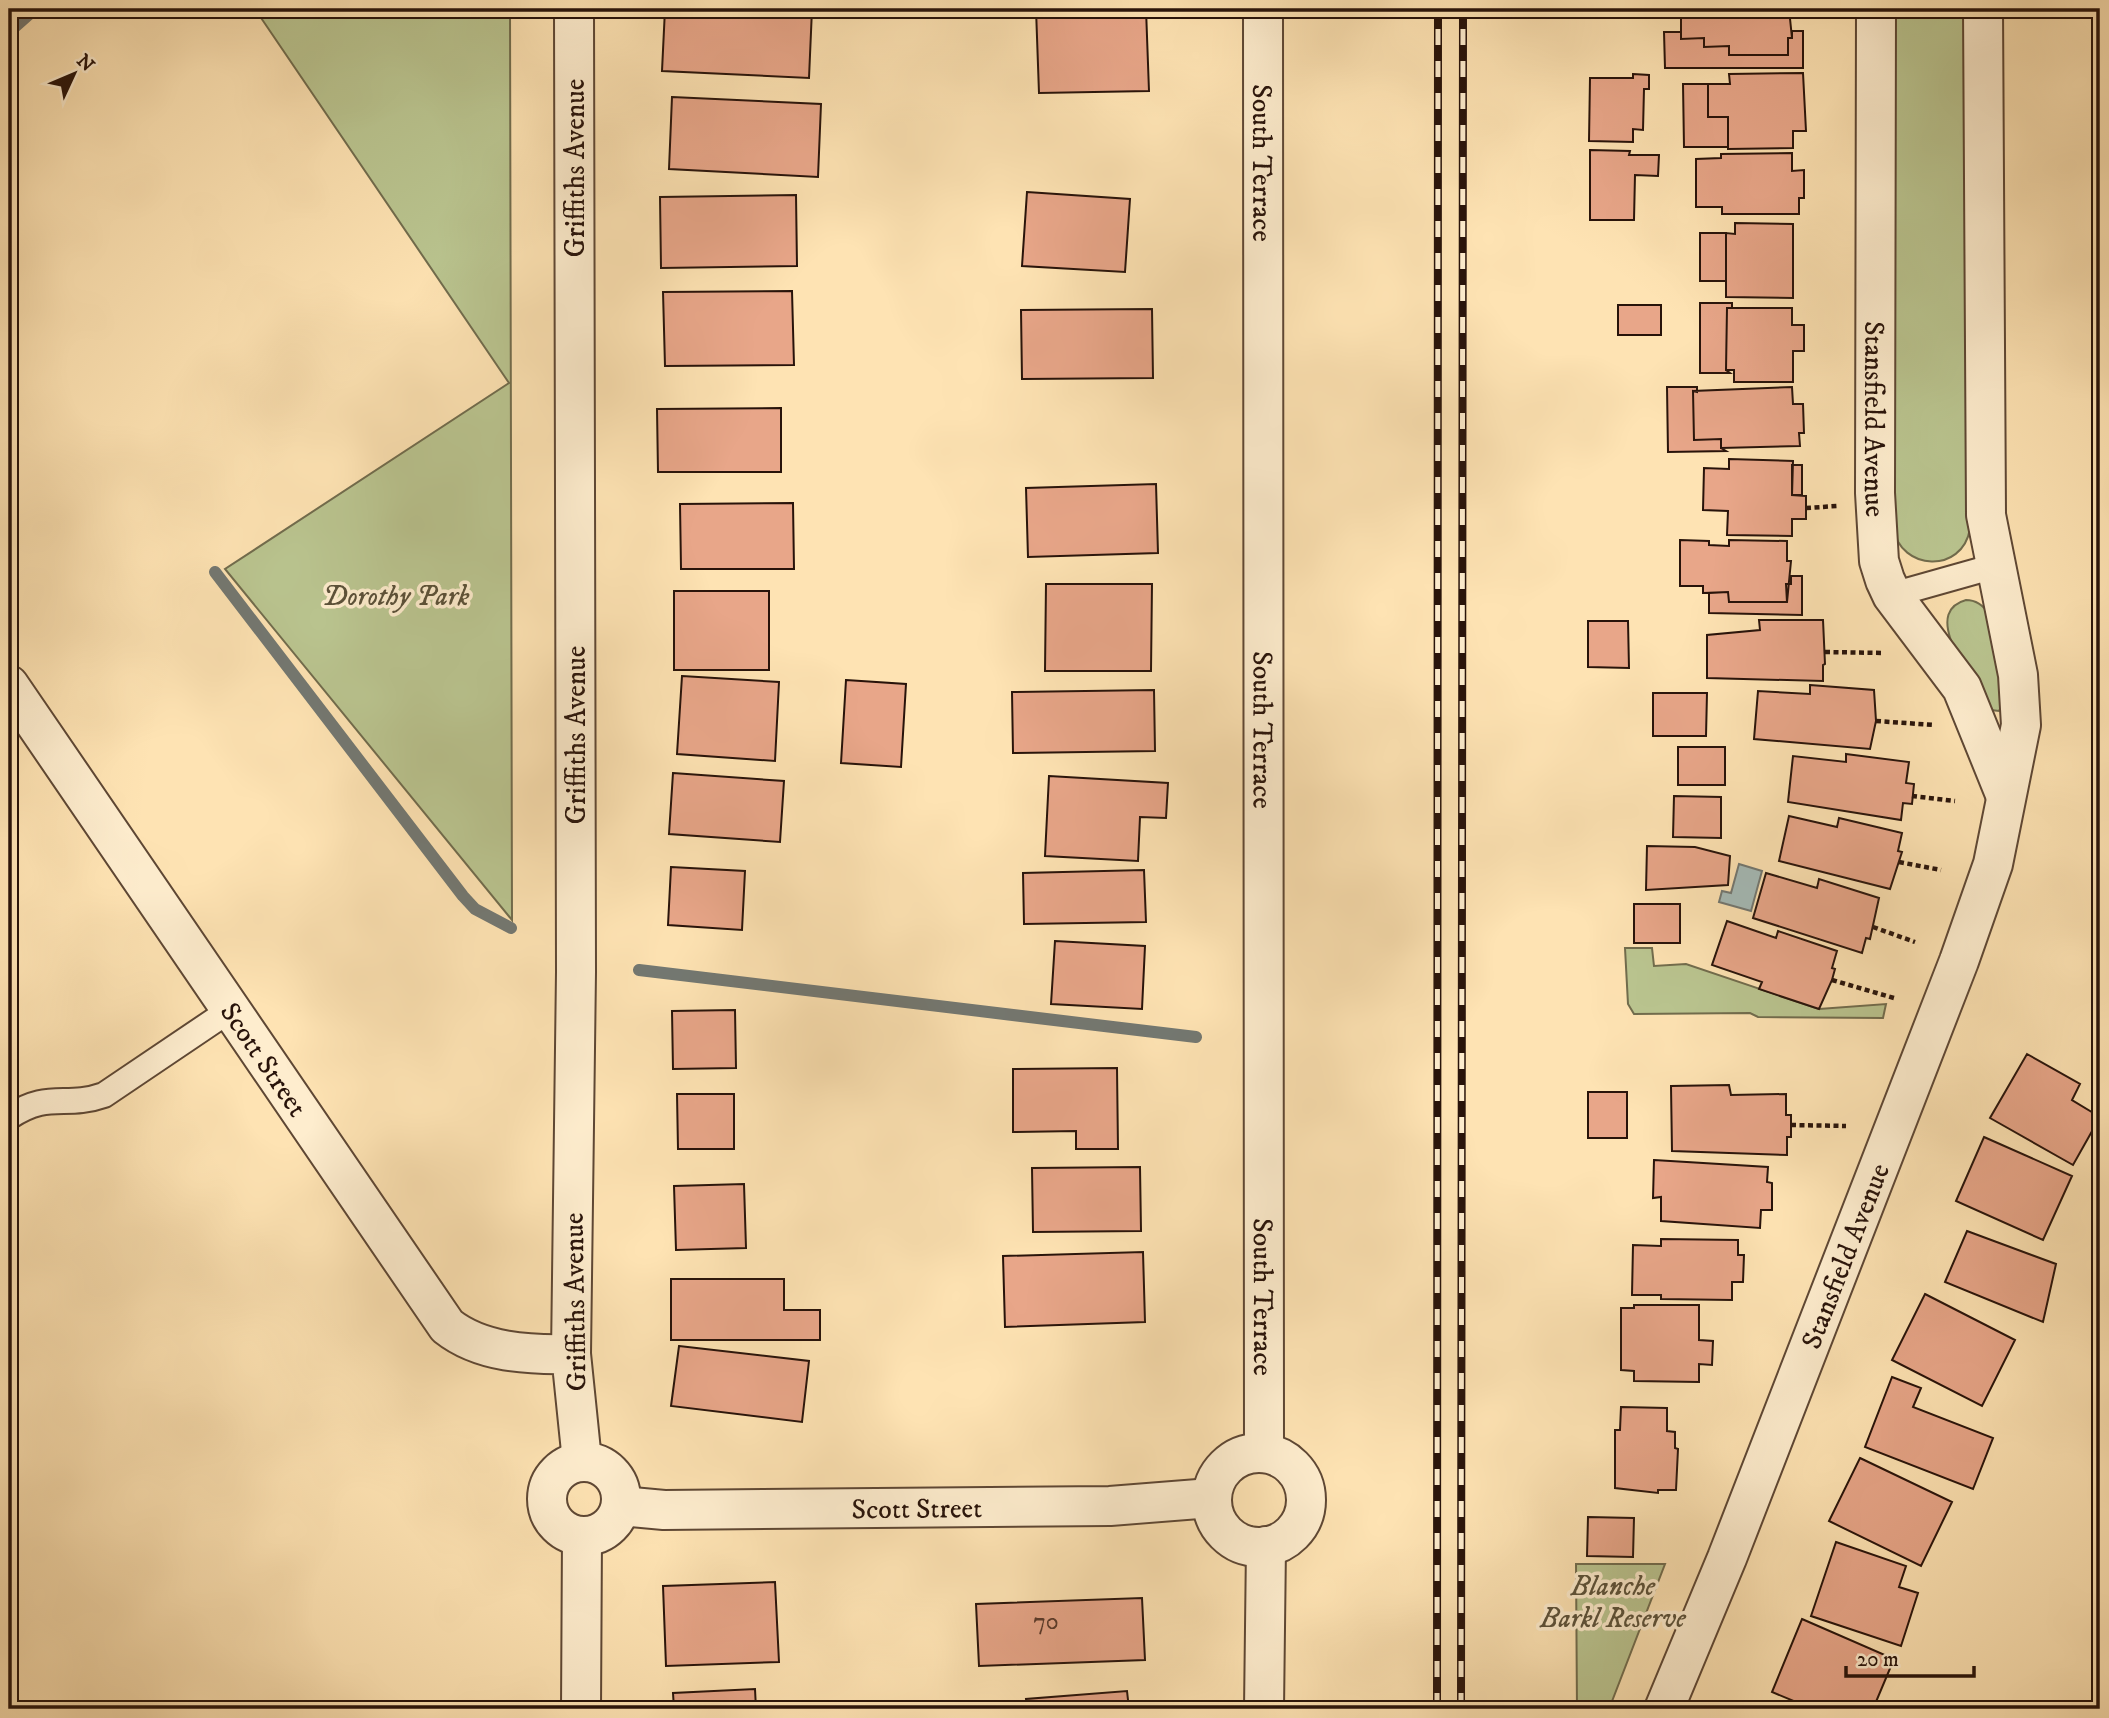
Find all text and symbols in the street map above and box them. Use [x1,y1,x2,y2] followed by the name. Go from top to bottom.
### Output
[38,38,108,108] north arrow
[71,50,99,77] text: N
[558,79,593,257] street label: Griffiths Avenue
[1244,84,1279,242] street label: South Terrace
[1856,321,1892,518] street label: Stansfield Avenue
[323,579,470,614] park label: Dorothy Park
[559,646,594,824] street label: Griffiths Avenue
[1244,651,1280,809] street label: South Terrace
[212,996,315,1124] street label: Scott Street
[1794,1158,1898,1354] street label: Stansfield Avenue
[556,1212,595,1392] street label: Griffiths Avenue
[1245,1218,1280,1376] street label: South Terrace
[851,1491,982,1527] street label: Scott Street
[1539,1569,1687,1636] park label: Blanche Barkl Reserve
[1033,1607,1059,1637] house number: 70
[1846,1634,1974,1678] scale bar
[1857,1647,1899,1673] text: 20 m

